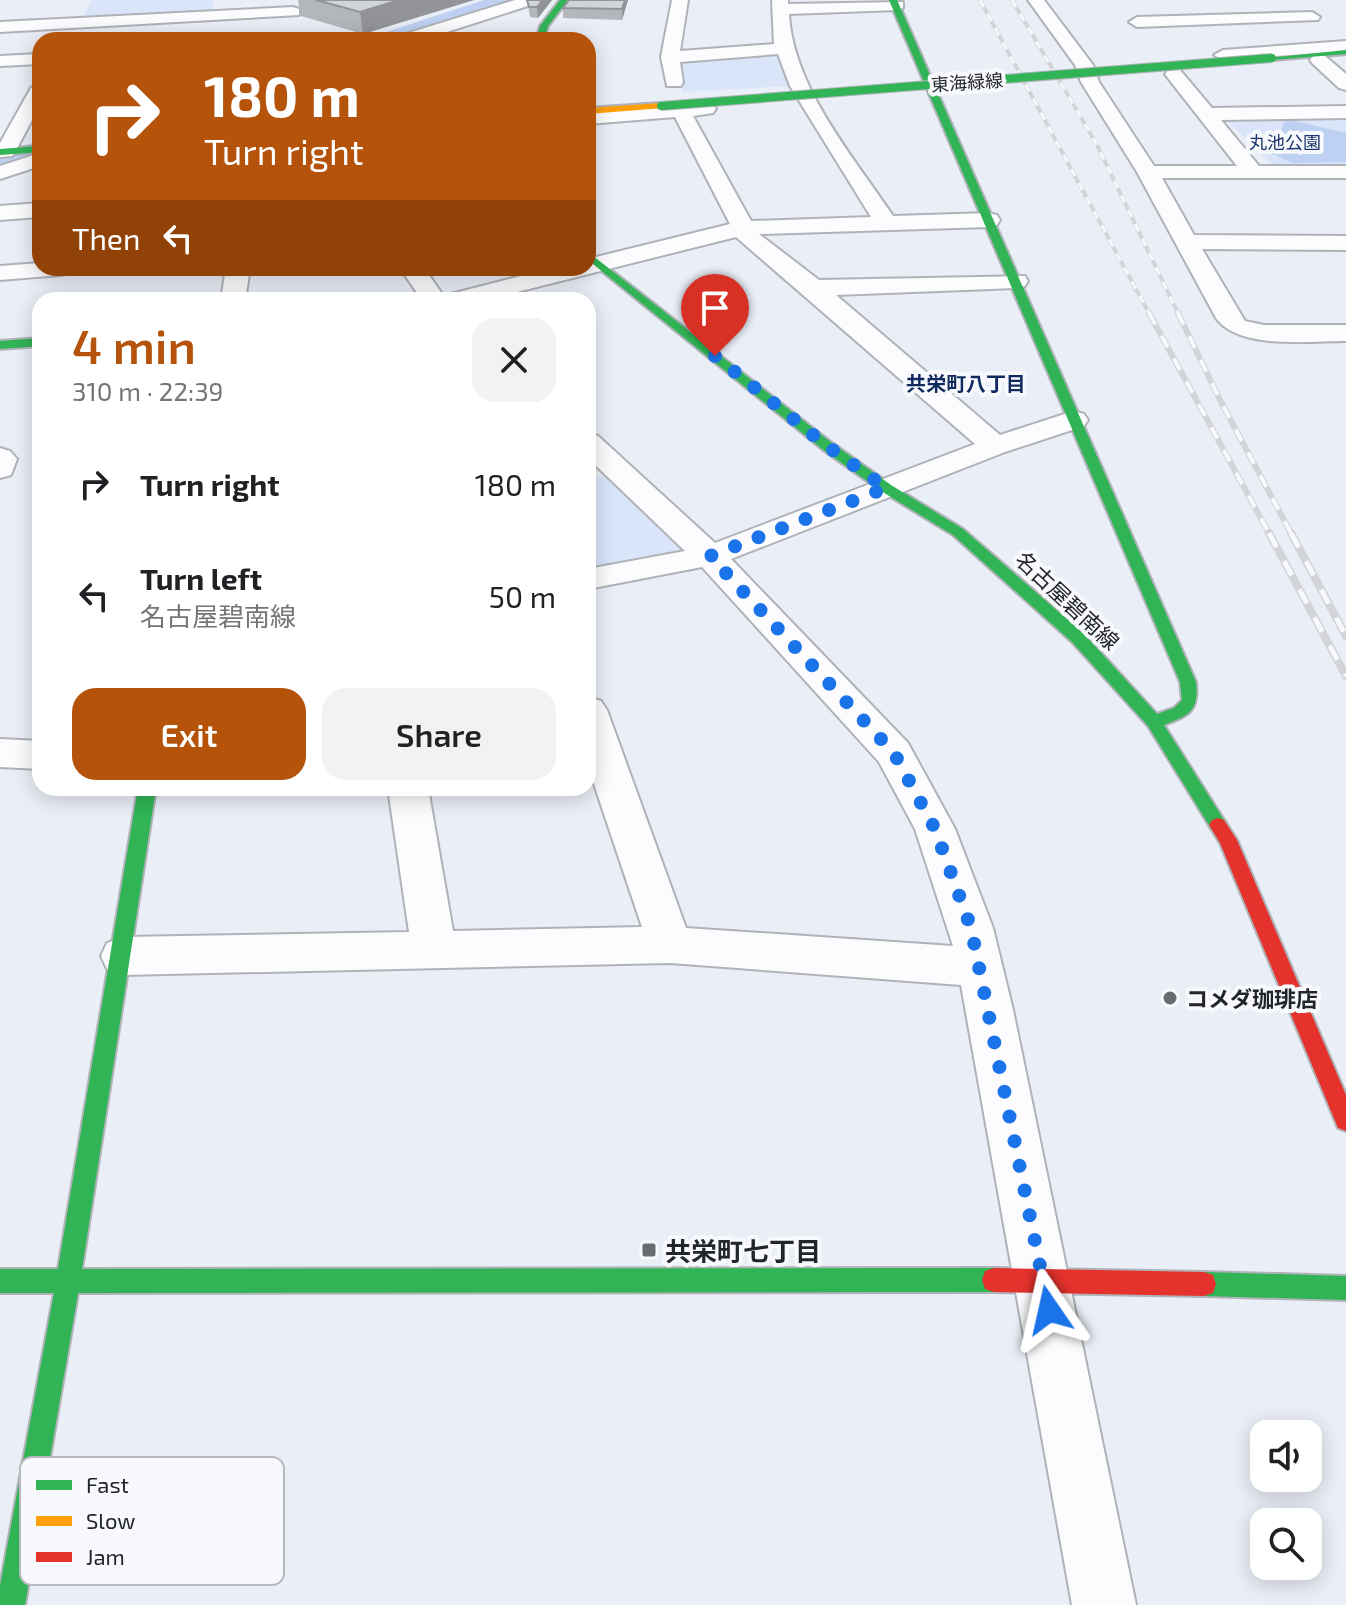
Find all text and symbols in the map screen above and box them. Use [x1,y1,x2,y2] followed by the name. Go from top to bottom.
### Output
[204,61,360,128] text: 180 m
[72,64,176,168] icon: right
[930,69,1004,95] street label: 東海緑線
[204,129,364,172] text: Turn right
[1249,131,1321,153] park label: 丸池公園
[156,216,200,260] icon: left
[72,220,140,256] text: Then
[681,274,749,356] pin
[693,286,737,330] icon: arrive
[72,316,196,374] text: 4 min
[472,318,556,402] button: close
[906,371,1026,395] district label: 共栄町八丁目
[72,375,223,406] text: 310 m · 22:39
[72,462,116,506] icon: right
[140,466,280,502] text: Turn right
[475,466,556,502] text: 180 m
[1011,545,1125,655] street label: 名古屋碧南線
[140,560,262,596] text: Turn left
[72,574,116,618] icon: left
[489,578,556,614] text: 50 m
[140,600,296,631] text: 名古屋碧南線
[72,688,306,780] button: Exit
[322,688,556,780] button: Share
[1186,985,1318,1011] place label: コメダ珈琲店
[1161,989,1179,1007] marker: コメダ珈琲店
[665,1235,821,1266] place label: 共栄町七丁目
[640,1241,658,1259] marker: 共栄町七丁目
[1007,1268,1091,1352] position arrow
[1250,1420,1322,1580] map controls
[1250,1420,1322,1492] button: sound
[20,1457,284,1585] legend
[86,1471,129,1497] text: Fast
[86,1507,135,1533] text: Slow
[1250,1508,1322,1580] button: search
[86,1543,125,1569] text: Jam

